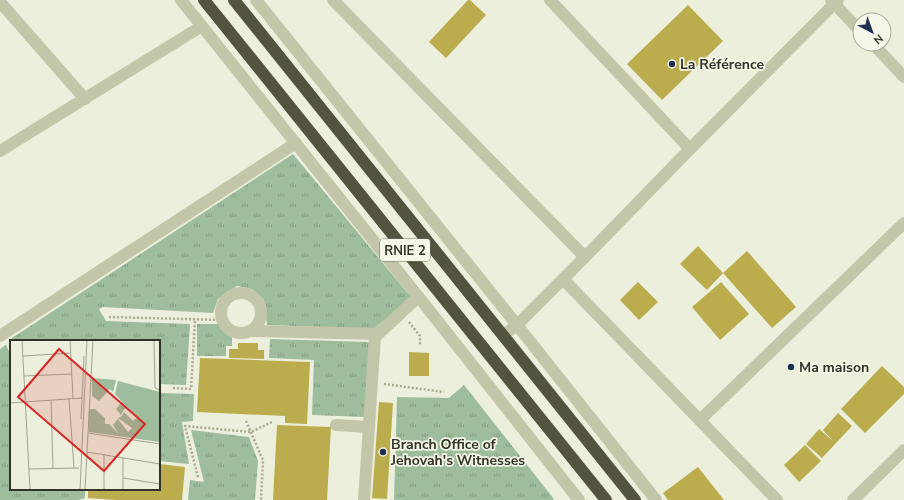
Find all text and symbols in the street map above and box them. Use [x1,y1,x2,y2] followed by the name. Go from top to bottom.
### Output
[852,12,892,52] north arrow
[870,31,886,48] text: N
[680,55,764,74] place label: La Référence
[667,59,677,69] marker: La Référence
[380,239,430,261] road number: RNIE 2
[10,340,160,490] inset map
[799,358,869,377] place label: Ma maison
[786,362,796,372] marker: Ma maison
[390,435,525,470] place label: Branch Office of Jehovah's Witnesses
[378,447,388,457] marker: Branch Office of Jehovah's Witnesses

